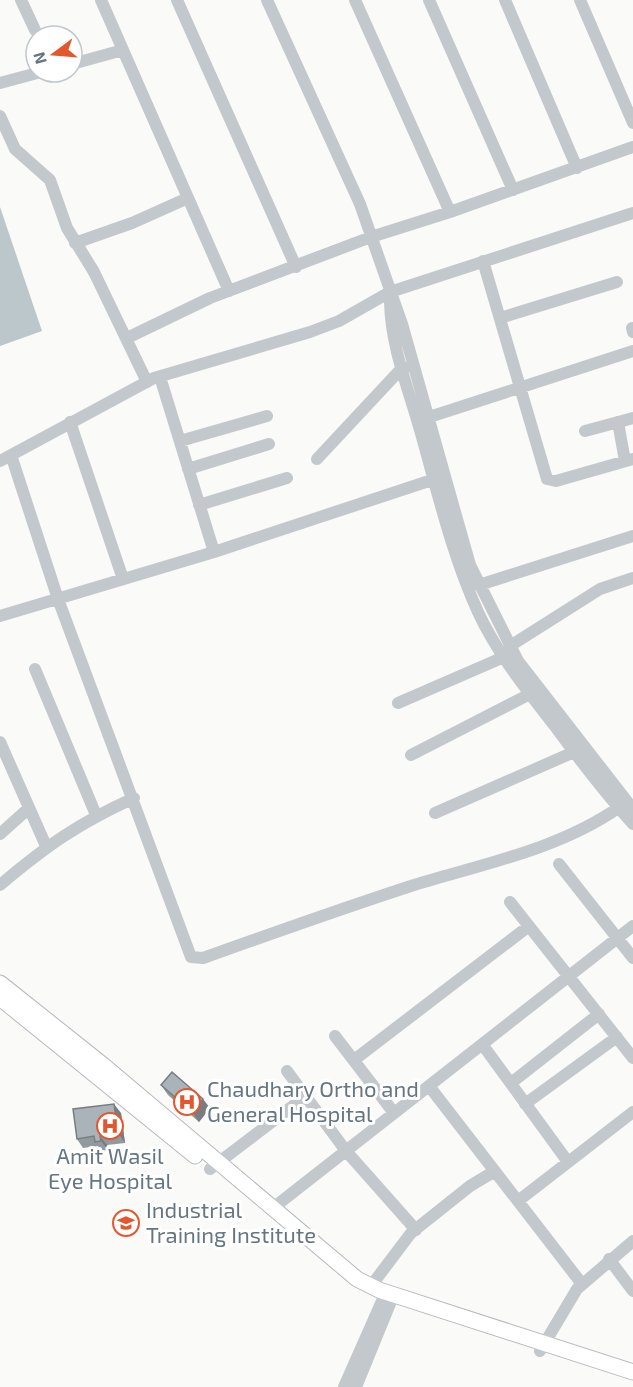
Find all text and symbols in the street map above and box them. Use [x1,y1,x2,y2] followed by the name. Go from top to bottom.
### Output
[24,24,84,84] north arrow
[28,50,50,66] text: N
[207,1075,419,1126] place label: Chaudhary Ortho and General Hospital
[172,1087,202,1117] hospital icon: Chaudhary Ortho and General Hospital
[95,1111,125,1141] hospital icon: Amit Wasil Eye Hospital
[48,1142,173,1193] place label: Amit Wasil Eye Hospital
[146,1196,316,1247] place label: Industrial Training Institute
[111,1208,141,1238] school or university icon: Industrial Training Institute

